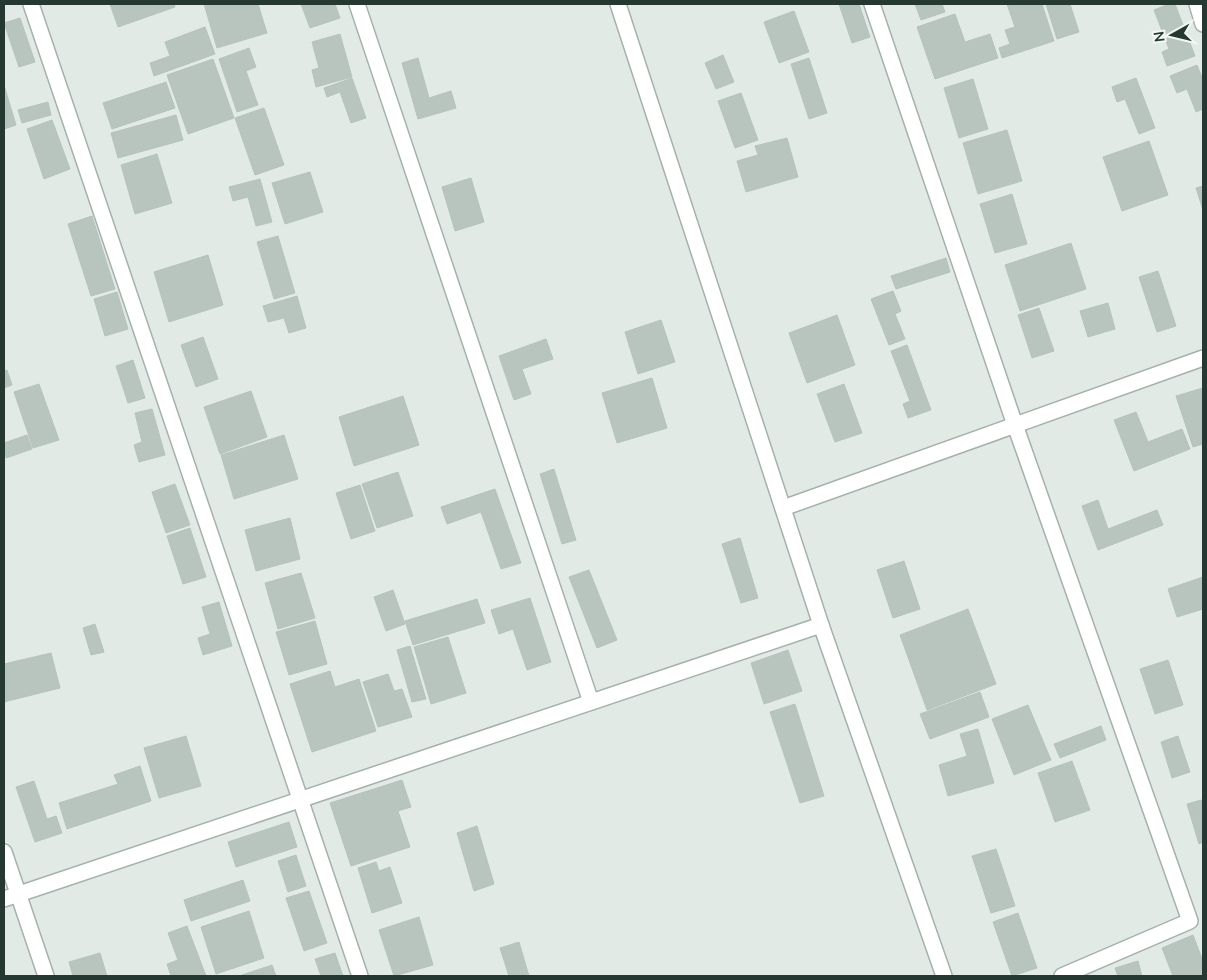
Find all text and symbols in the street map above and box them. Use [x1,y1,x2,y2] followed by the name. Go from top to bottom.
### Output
[1147,10,1197,60] north arrow
[1149,30,1169,43] text: N

